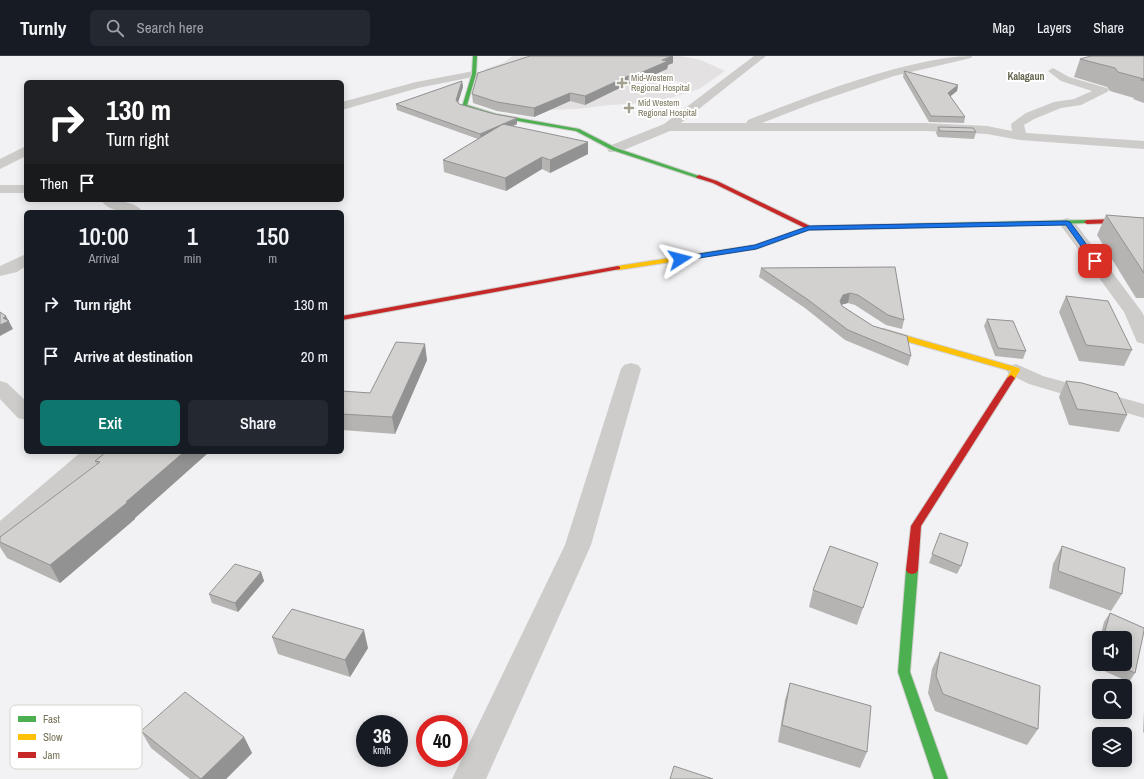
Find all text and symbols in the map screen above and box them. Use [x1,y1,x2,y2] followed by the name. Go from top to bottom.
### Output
[90,10,370,46] search box
[20,15,66,41] text: Turnly
[104,17,126,39] icon: search
[136,17,204,38] text: Search here
[993,19,1015,37] text: Map
[1037,19,1071,37] text: Layers
[1093,19,1124,37] text: Share
[1008,70,1044,83] district label: Kalagaun
[631,72,690,94] place label: Mid-Western Regional Hospital
[616,77,628,89] marker: Mid-Western Regional Hospital
[106,91,171,129] text: 130 m
[40,96,92,148] icon: right
[638,97,697,119] place label: Mid Western Regional Hospital
[623,102,635,114] marker: Mid Western Regional Hospital
[106,127,169,152] text: Turn right
[76,172,98,194] icon: arrive
[40,173,68,194] text: Then
[79,220,129,252] text: 10:00
[187,220,198,252] text: 1
[256,220,289,252] text: 150
[659,238,701,280] position arrow
[1078,244,1112,278] pin
[88,250,119,267] text: Arrival
[184,250,201,267] text: min
[268,250,277,267] text: m
[1084,250,1106,272] icon: arrive
[40,293,62,315] icon: right
[74,294,131,315] text: Turn right
[294,294,328,315] text: 130 m
[40,345,62,367] icon: arrive
[74,346,193,367] text: Arrive at destination
[301,346,328,367] text: 20 m
[40,400,180,446] button: Exit
[188,400,328,446] button: Share
[1092,631,1132,767] map controls
[1092,631,1132,671] button: sound
[1092,679,1132,719] button: search
[10,705,142,769] legend
[43,712,61,726] text: Fast
[416,715,468,767] speed limit sign: 40
[373,722,391,749] text: 36
[1092,727,1132,767] button: layers
[43,730,63,744] text: Slow
[373,744,391,757] text: km/h
[43,748,60,762] text: Jam

